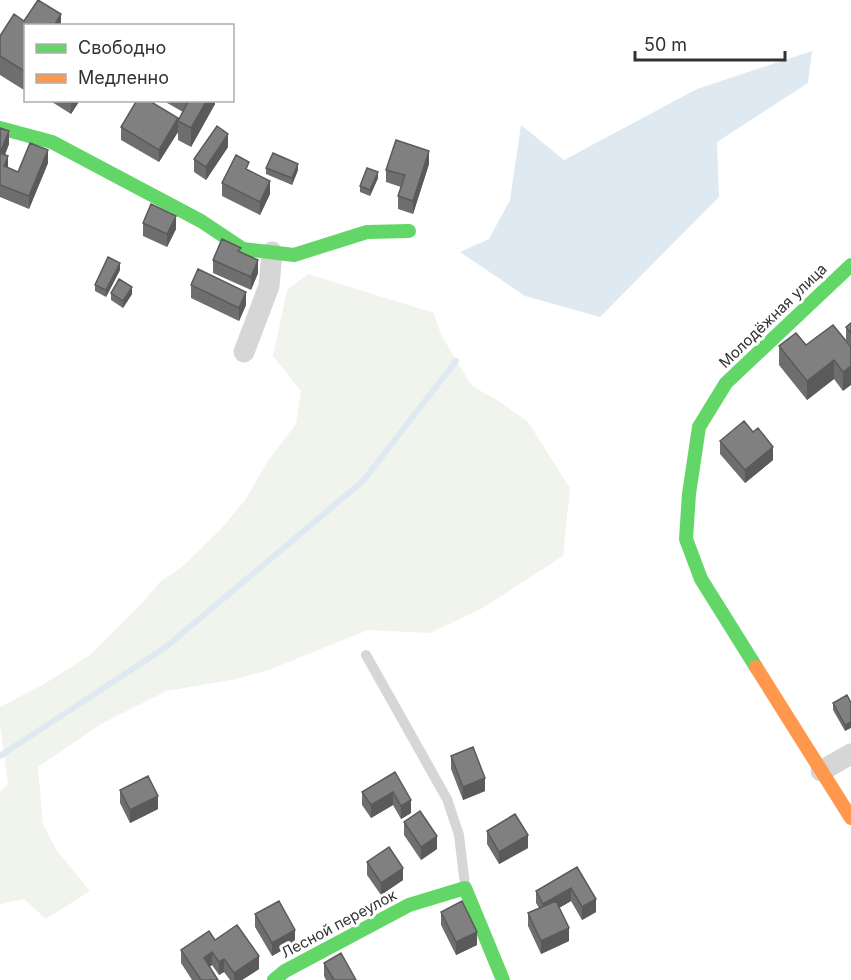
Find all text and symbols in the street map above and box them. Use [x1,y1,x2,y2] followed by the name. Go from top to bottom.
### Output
[24,24,234,102] legend
[635,24,785,62] scale bar
[644,34,687,55] text: 50 m
[78,37,166,58] text: Свободно
[78,67,169,88] text: Медленно
[715,259,831,372] street label: Молодёжная улица
[278,885,400,962] street label: Лесной переулок

